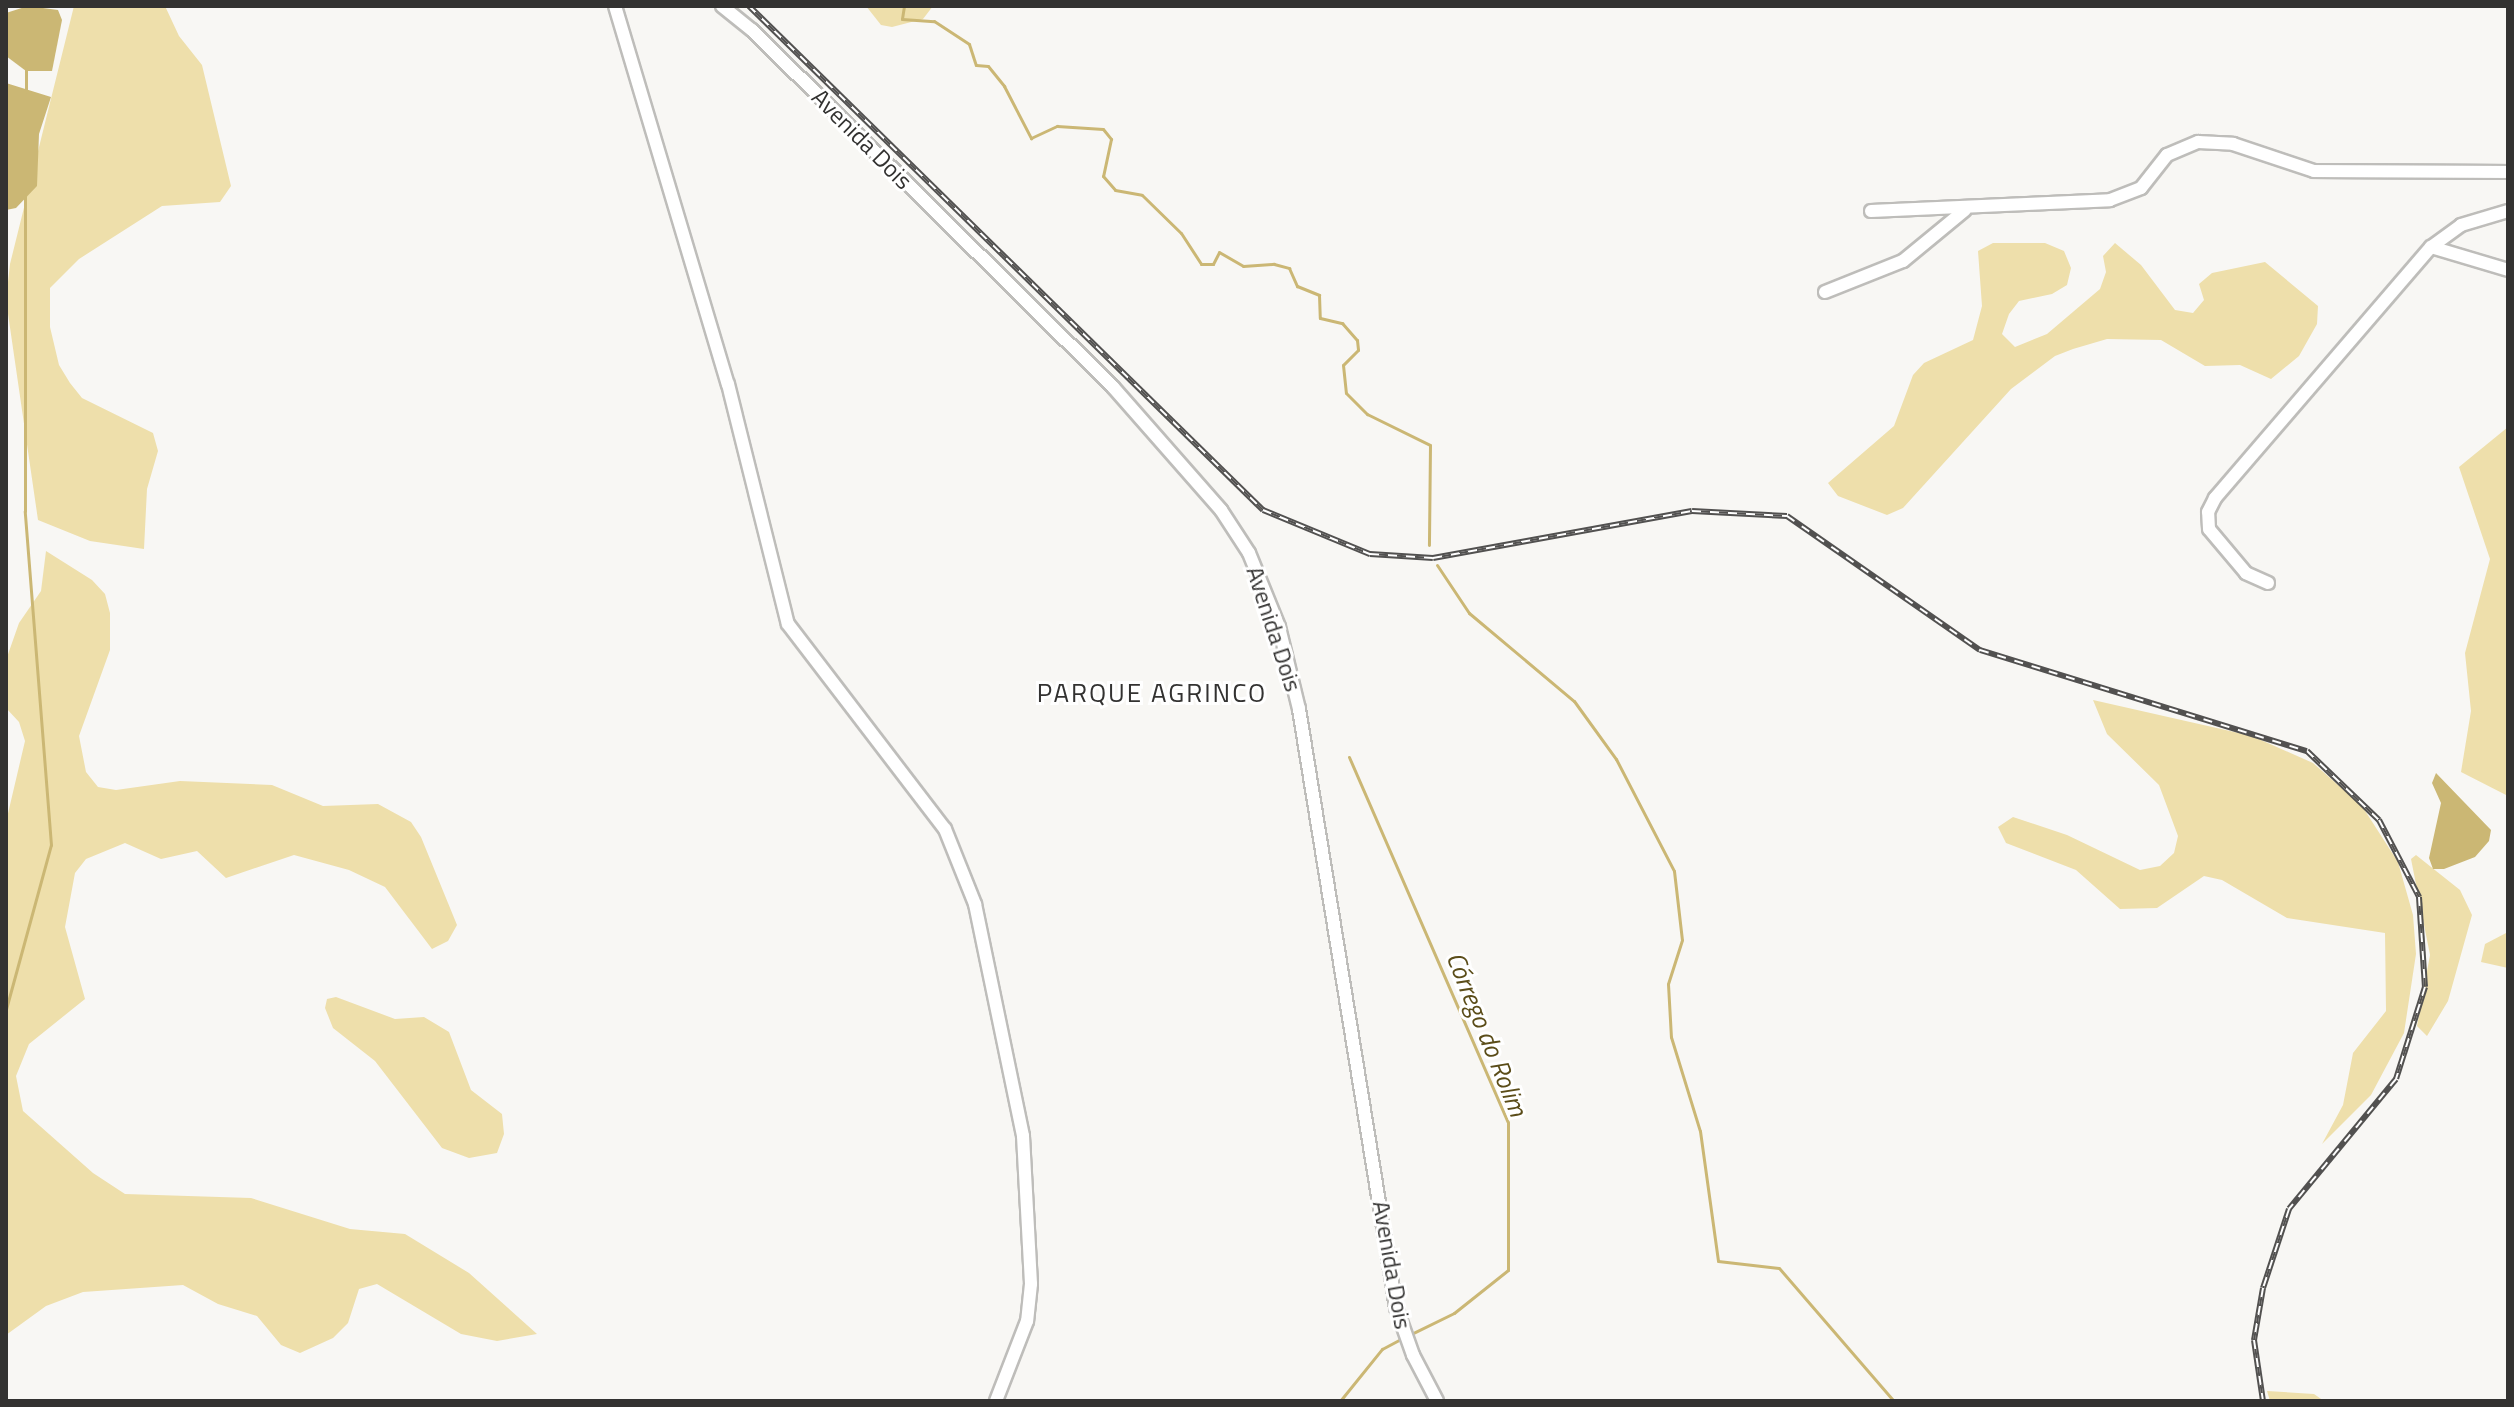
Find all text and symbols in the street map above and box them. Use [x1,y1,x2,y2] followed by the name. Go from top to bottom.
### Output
[806,83,918,195] street label: Avenida Dois
[1240,563,1308,695] street label: Avenida Dois
[1037,677,1267,709] district label: PARQUE AGRINCO
[1440,947,1534,1121] water label: Córrego do Rolim
[1367,1198,1417,1332] street label: Avenida Dois

